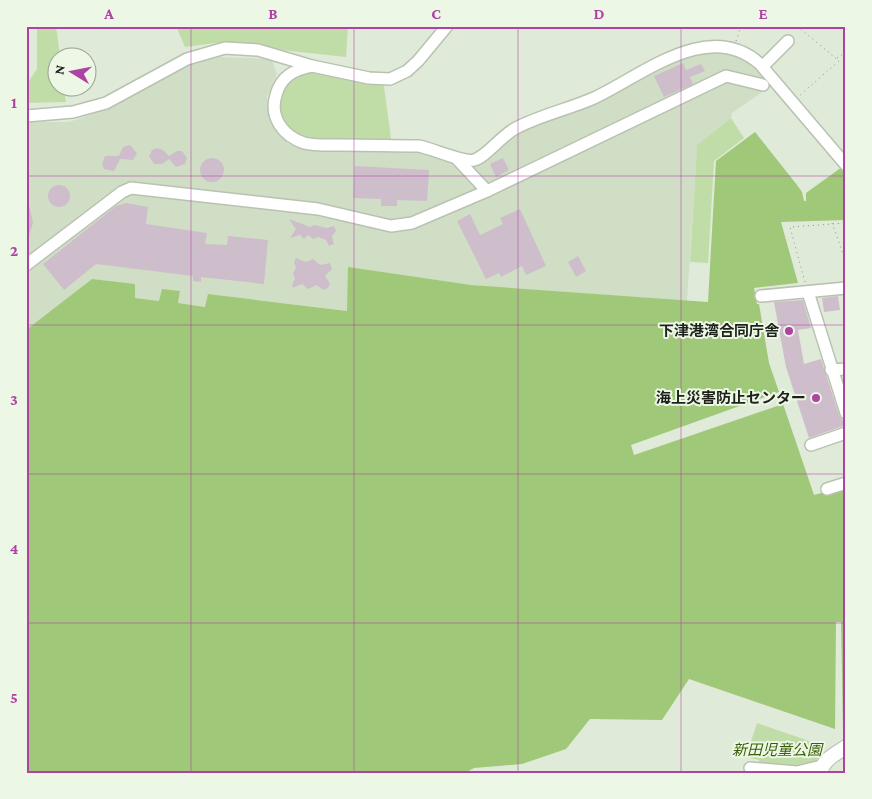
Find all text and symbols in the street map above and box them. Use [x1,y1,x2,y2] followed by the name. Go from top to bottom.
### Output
[103,5,114,22] text: A
[268,5,278,22] text: B
[431,5,441,22] text: C
[593,5,605,22] text: D
[758,5,768,22] text: E
[48,48,98,98] north arrow
[50,63,68,76] text: N
[11,94,17,111] text: 1
[10,242,18,259] text: 2
[659,323,780,339] place label: 下津港湾合同庁舎
[783,325,795,337] marker: 下津港湾合同庁舎
[656,390,806,406] place label: 海上災害防止センター
[10,391,18,408] text: 3
[810,392,822,404] marker: 海上災害防止センター
[10,540,19,557] text: 4
[10,689,18,706] text: 5
[732,742,824,758] park label: 新田児童公園

